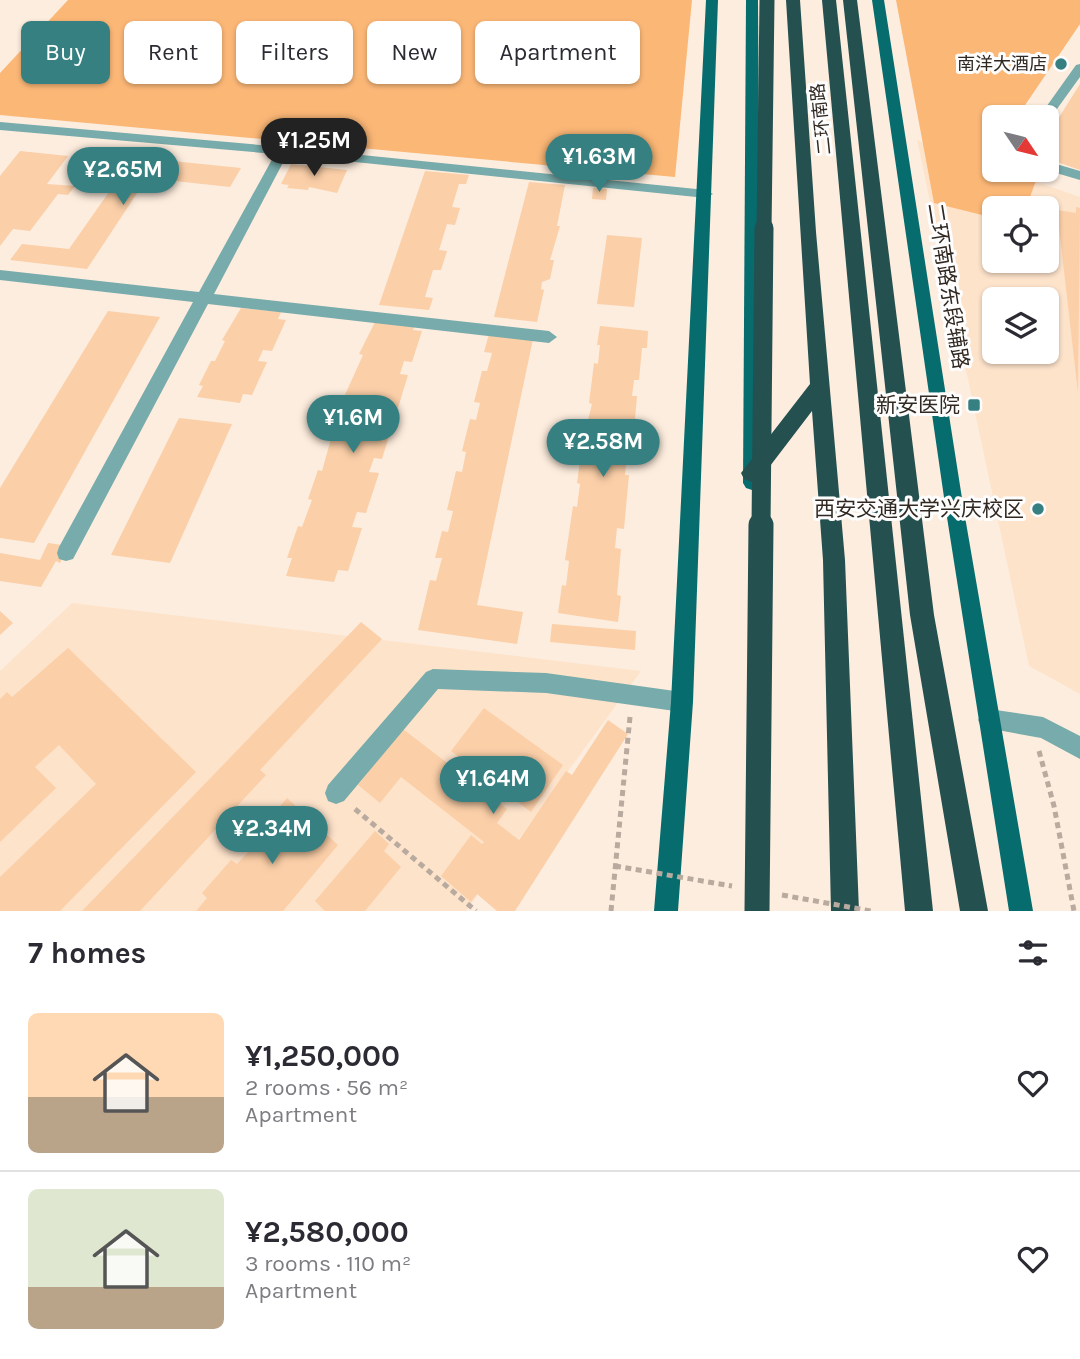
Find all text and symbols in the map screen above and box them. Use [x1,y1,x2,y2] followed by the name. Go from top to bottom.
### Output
[21,21,110,84] chip: Buy
[124,21,222,84] chip: Rent
[236,21,353,84] chip: Filters
[367,21,461,84] chip: New
[475,21,640,84] chip: Apartment
[957,53,1047,75] place label: 南洋大酒店
[1053,56,1069,72] marker: 南洋大酒店
[806,82,836,156] street label: 二环南路
[982,105,1059,182] north arrow
[982,105,1059,364] map controls
[257,118,371,178] pin: ¥1.25M
[277,127,351,154] text: ¥1.25M
[542,134,656,194] pin: ¥1.63M
[561,143,637,170] text: ¥1.63M
[66,148,180,207] pin: ¥2.65M
[83,156,163,183] text: ¥2.65M
[982,196,1059,273] button: locate
[923,201,973,371] street label: 二环南路东段辅路
[982,287,1059,364] button: layers
[876,393,960,417] place label: 新安医院
[304,396,402,455] pin: ¥1.6M
[966,397,982,413] marker: 新安医院
[323,404,383,431] text: ¥1.6M
[546,420,660,479] pin: ¥2.58M
[563,428,643,455] text: ¥2.58M
[814,497,1024,521] place label: 西安交通大学兴庆校区
[1030,501,1046,517] marker: 西安交通大学兴庆校区
[436,756,550,816] pin: ¥1.64M
[456,765,530,792] text: ¥1.64M
[215,806,329,866] pin: ¥2.34M
[232,815,312,842] text: ¥2.34M
[1014,934,1052,972] icon: filters
[28,935,146,971] text: 7 homes
[245,1038,400,1074] text: ¥1,250,000
[84,1041,168,1125] icon: home
[1014,1064,1052,1102] icon: heart
[245,1074,408,1101] text: 2 rooms · 56 m²
[245,1101,357,1128] text: Apartment
[245,1214,409,1250] text: ¥2,580,000
[84,1217,168,1301] icon: home
[1014,1240,1052,1278] icon: heart
[245,1250,411,1277] text: 3 rooms · 110 m²
[245,1277,357,1304] text: Apartment

